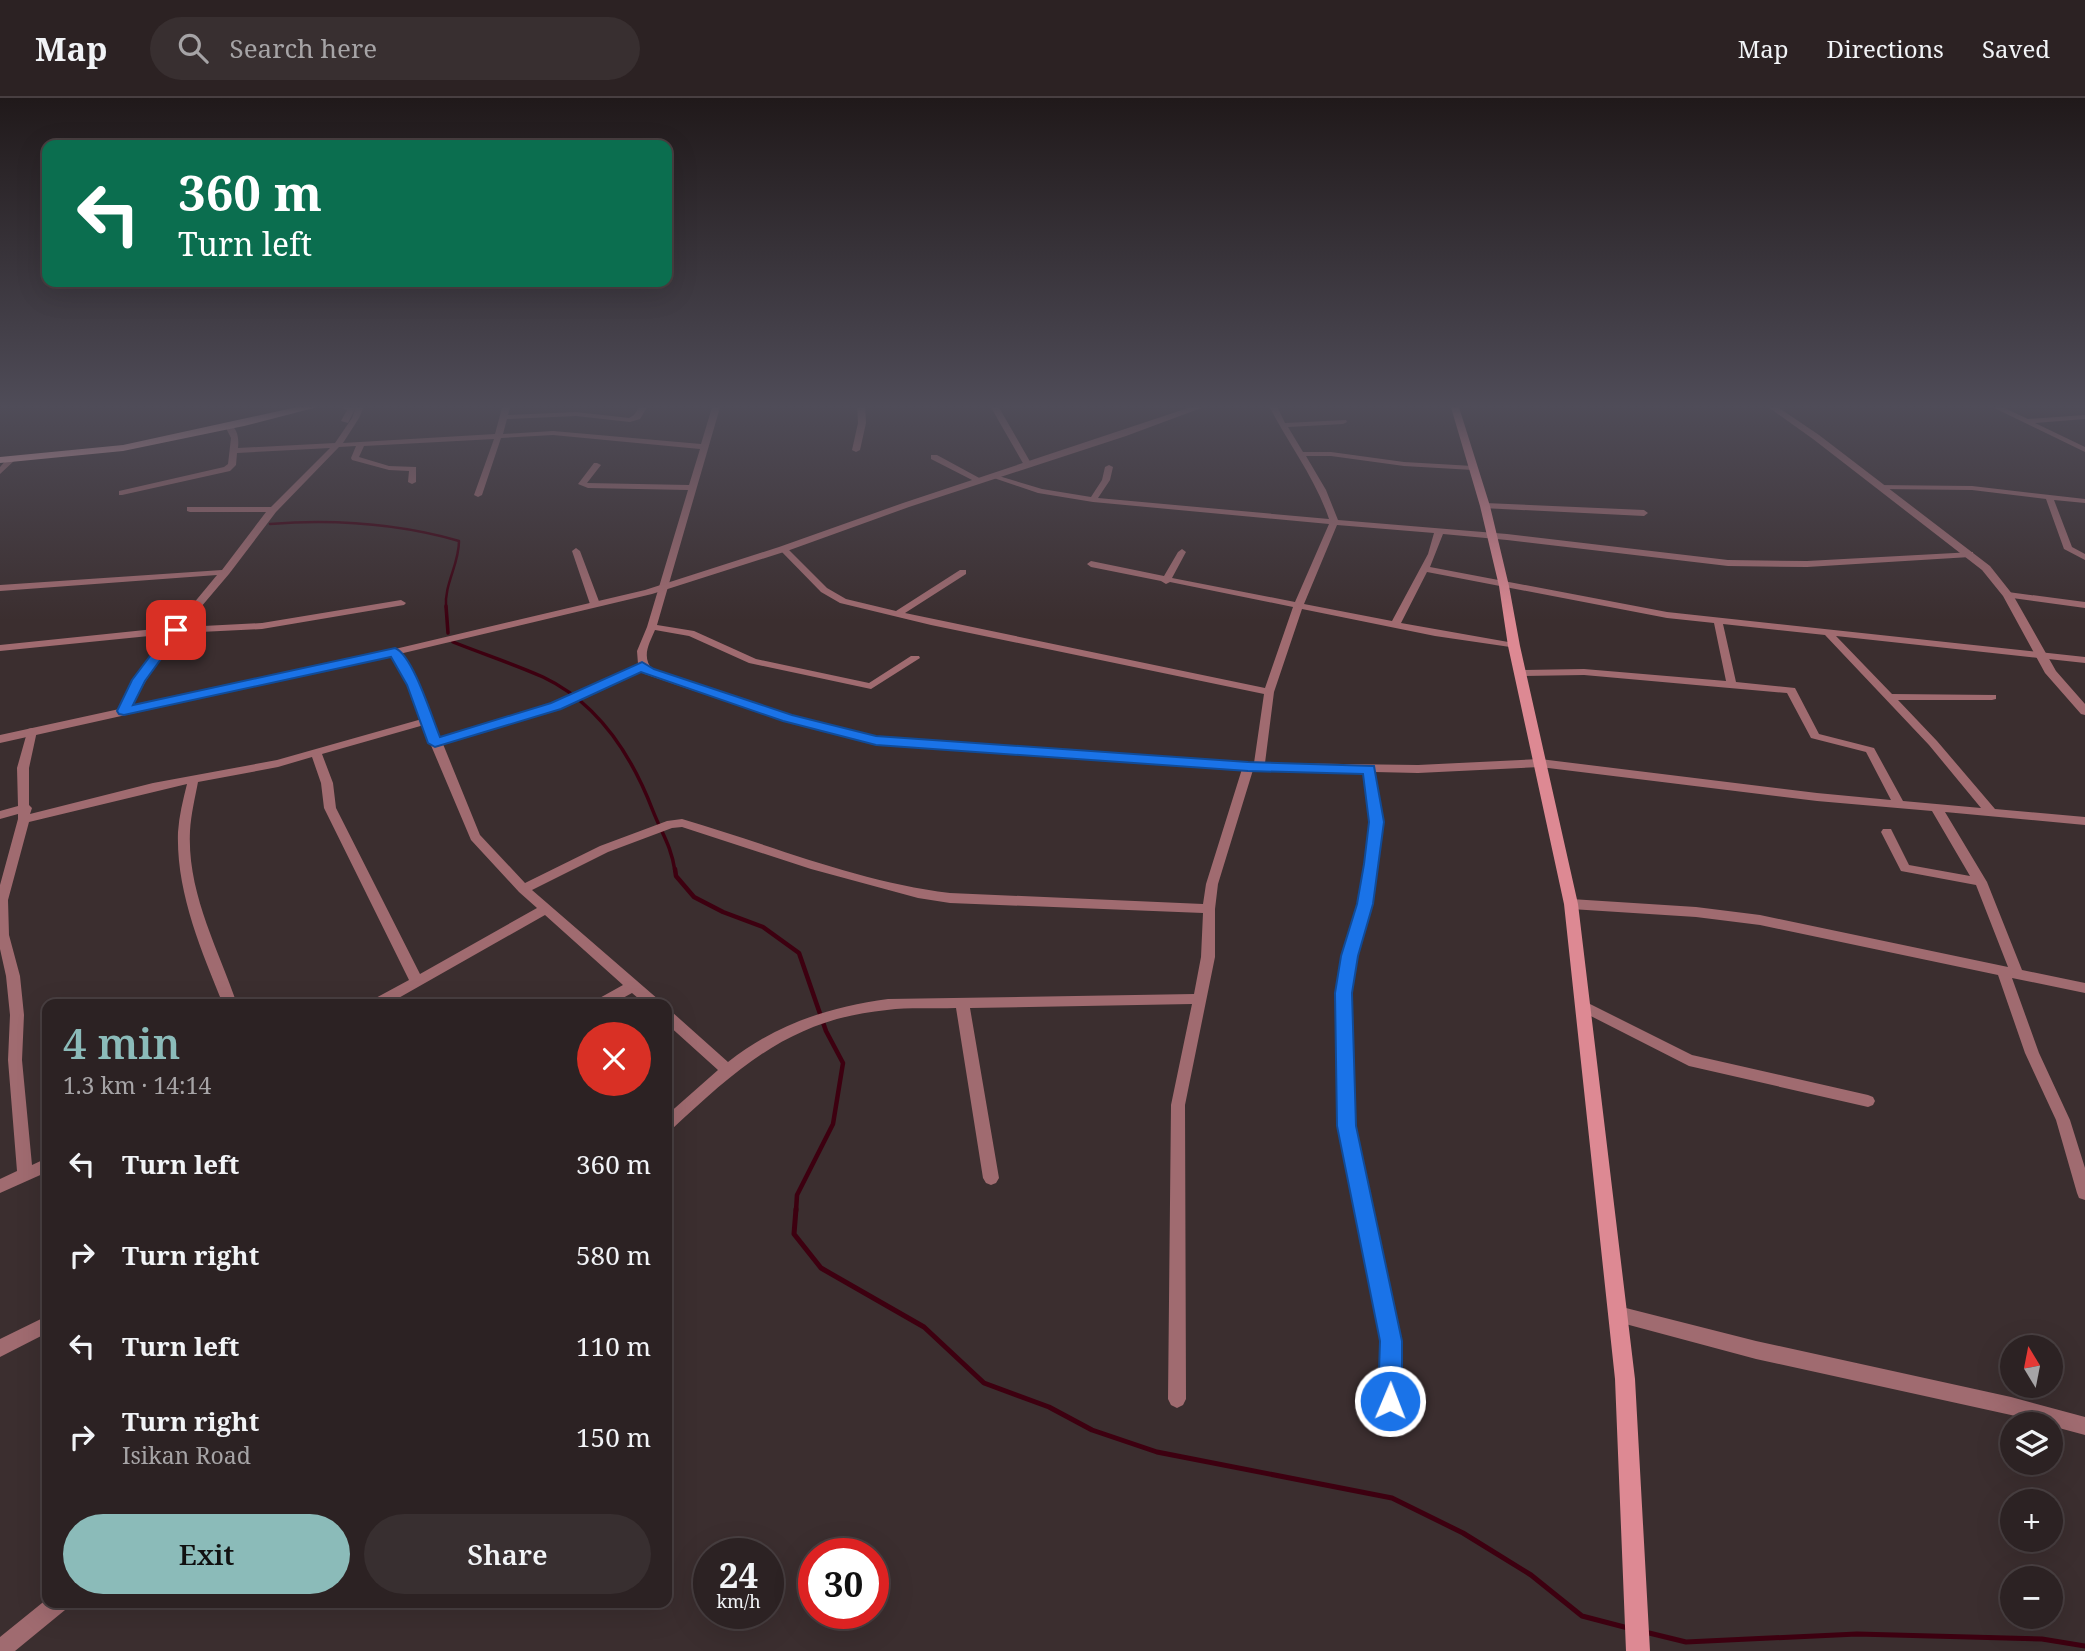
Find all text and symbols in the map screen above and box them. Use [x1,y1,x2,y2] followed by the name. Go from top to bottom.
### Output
[150,17,640,80] search box
[35,26,108,71] text: Map
[174,29,212,67] icon: search
[230,30,377,66] text: Search here
[1738,32,1789,65] text: Map
[1827,32,1944,65] text: Directions
[1982,32,2050,65] text: Saved
[178,159,322,225] text: 360 m
[63,168,154,259] icon: left
[178,222,312,265] text: Turn left
[146,600,206,660] pin
[157,611,195,649] icon: arrive
[63,1014,180,1071] text: 4 min
[577,1022,651,1096] button: close
[63,1069,211,1101] text: 1.3 km · 14:14
[63,1145,101,1183] icon: left
[122,1146,239,1182] text: Turn left
[576,1146,651,1182] text: 360 m
[63,1236,101,1274] icon: right
[122,1237,259,1273] text: Turn right
[576,1237,651,1273] text: 580 m
[63,1327,101,1365] icon: left
[122,1328,239,1364] text: Turn left
[576,1328,651,1364] text: 110 m
[2000,1335,2063,1398] north arrow
[2000,1335,2063,1629] map controls
[1353,1364,1427,1438] position arrow
[122,1403,259,1439] text: Turn right
[2000,1412,2063,1475] button: layers
[63,1418,101,1456] icon: right
[576,1419,651,1455] text: 150 m
[122,1439,251,1471] text: Isikan Road
[2000,1489,2063,1552] button: +
[63,1514,350,1594] button: Exit
[364,1514,651,1594] button: Share
[798,1538,889,1629] speed limit sign: 30
[719,1551,758,1598] text: 24
[2000,1566,2063,1629] button: −
[716,1589,761,1613] text: km/h

